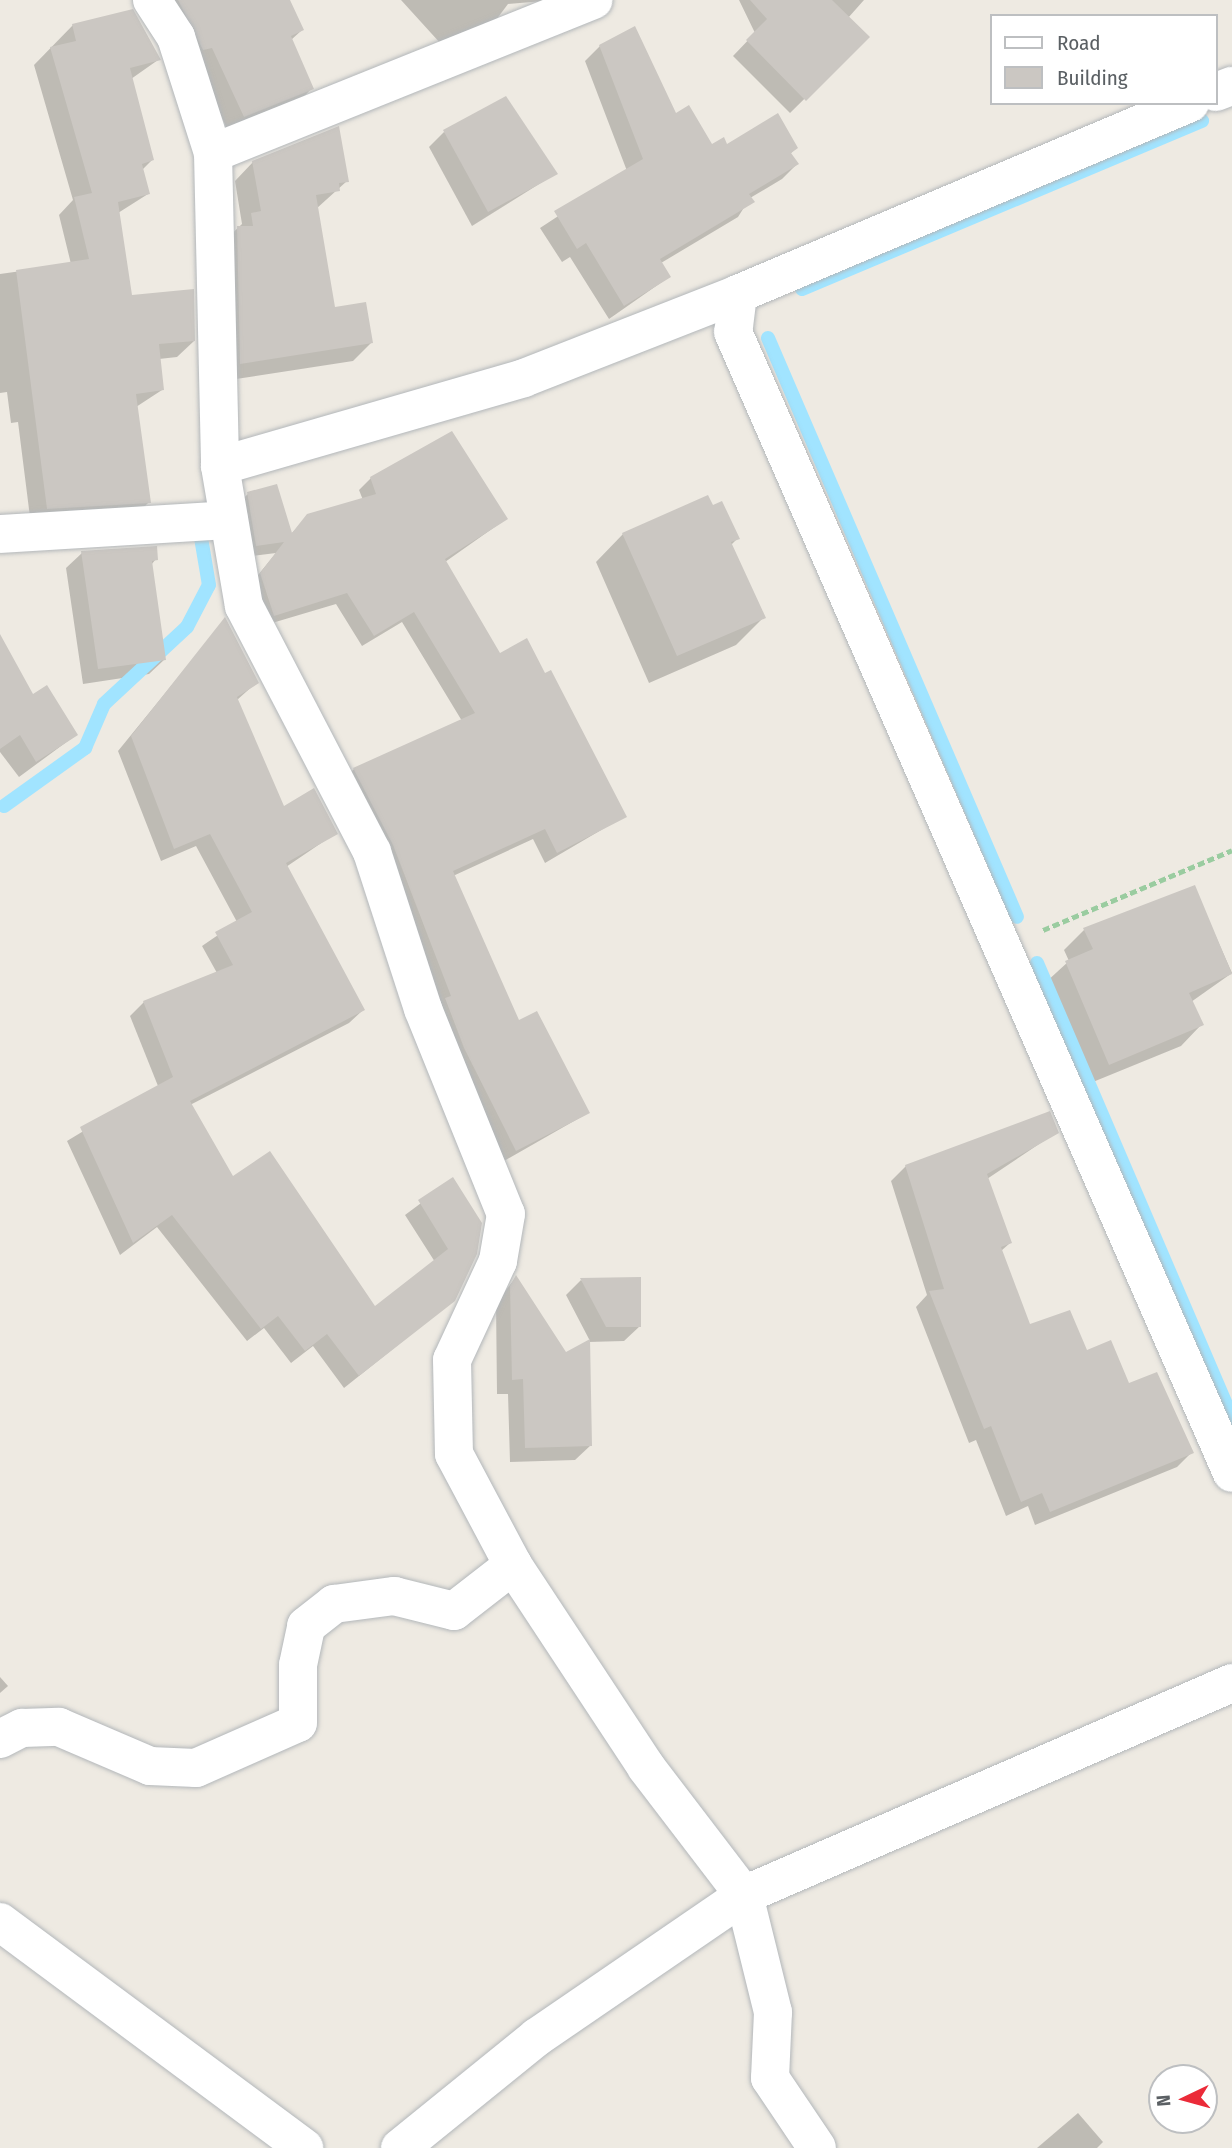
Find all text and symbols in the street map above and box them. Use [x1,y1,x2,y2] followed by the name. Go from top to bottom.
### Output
[990,14,1218,105] legend
[1057,30,1101,56] text: Road
[1057,65,1128,91] text: Building
[1148,2064,1218,2134] north arrow
[1152,2094,1176,2107] text: N

